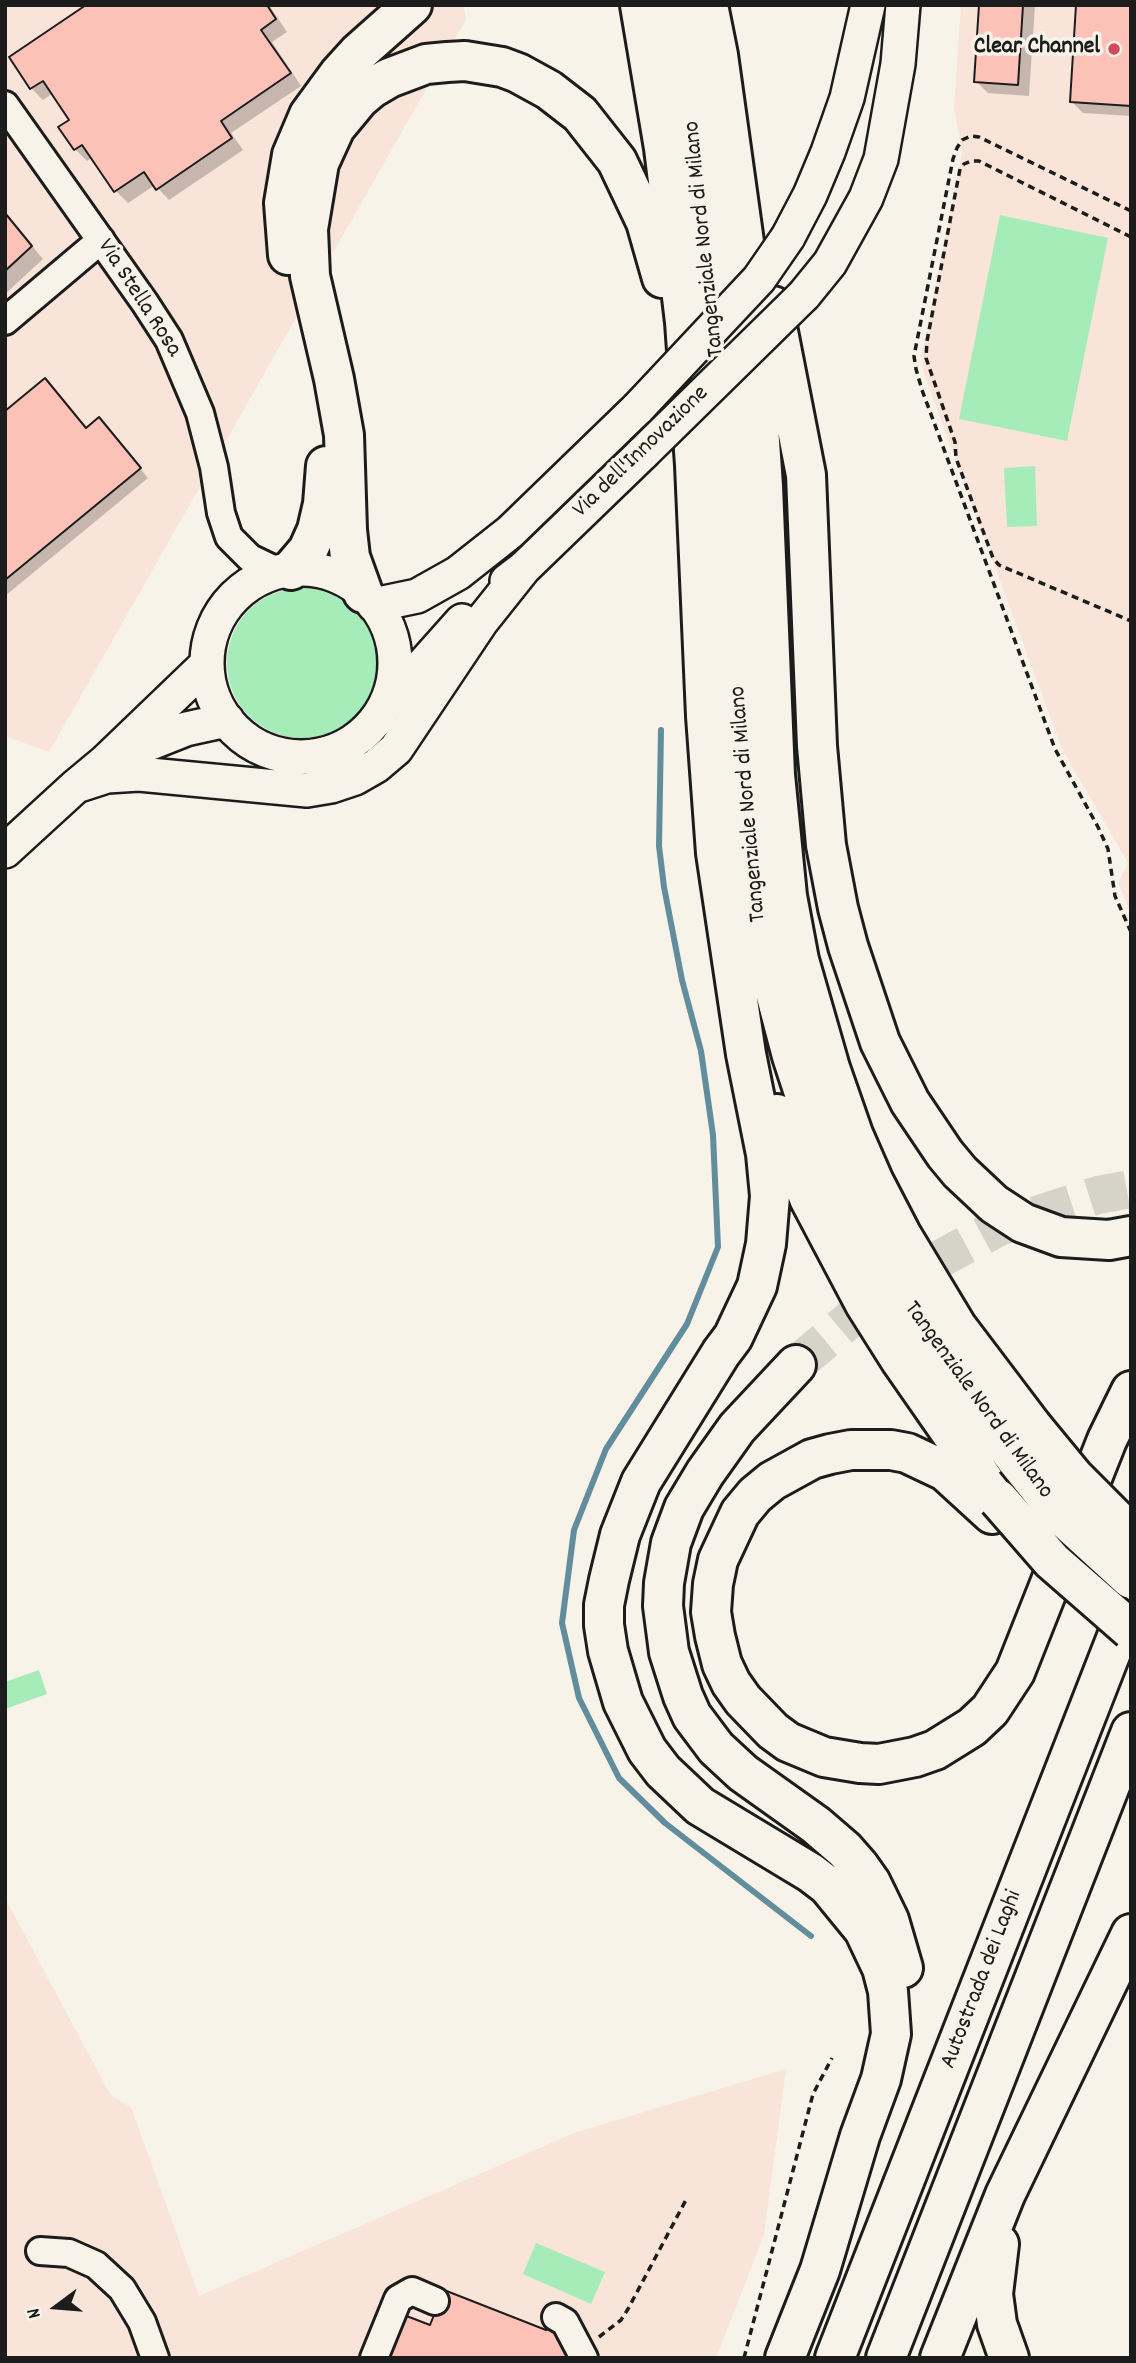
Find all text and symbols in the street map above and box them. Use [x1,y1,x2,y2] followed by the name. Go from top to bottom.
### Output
[974,35,1100,63] place label: Clear Channel
[1106,41,1122,57] marker: Clear Channel
[679,120,733,358] street label: Tangenziale Nord di Milano
[89,235,187,363] street label: Via Stella Rosa
[568,381,716,525] street label: Via dell'Innovazione
[725,685,775,923] street label: Tangenziale Nord di Milano
[896,1297,1058,1505] street label: Tangenziale Nord di Milano
[936,1887,1030,2073] street label: Autostrada dei Laghi
[21,2272,91,2342] north arrow
[21,2305,50,2321] text: N

